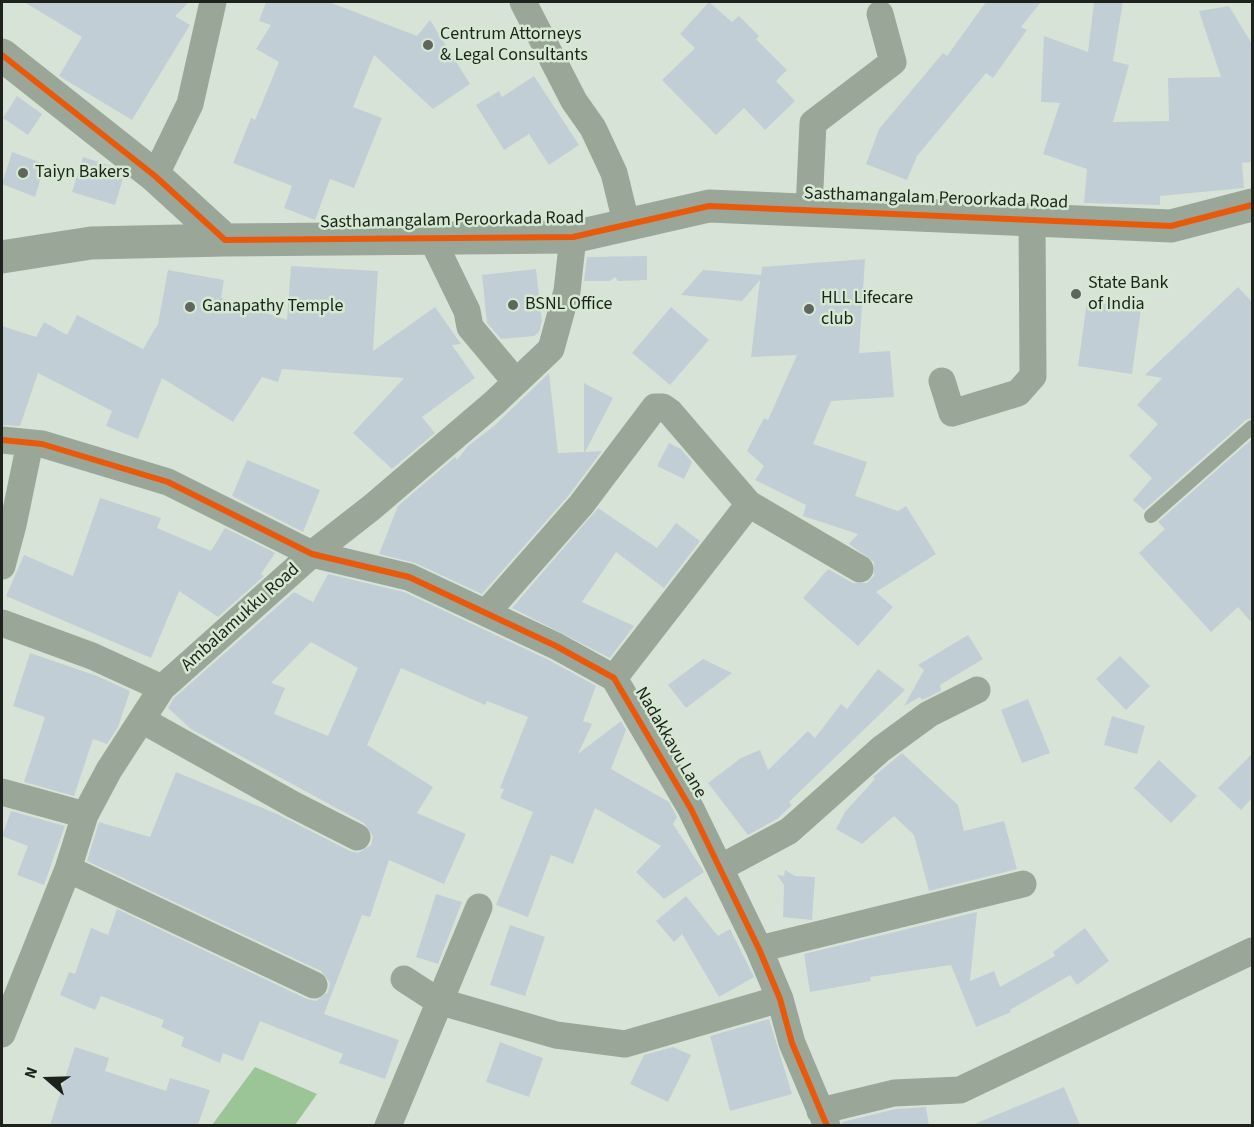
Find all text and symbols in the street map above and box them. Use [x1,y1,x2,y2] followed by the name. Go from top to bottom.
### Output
[440,24,588,66] place label: Centrum Attorneys & Legal Consultants
[421,38,435,52] marker: Centrum Attorneys & Legal Consultants
[35,162,130,184] place label: Taiyn Bakers
[16,166,30,180] marker: Taiyn Bakers
[804,184,1068,214] street label: Sasthamangalam Peroorkada Road
[320,208,584,234] street label: Sasthamangalam Peroorkada Road
[1088,273,1168,316] place label: State Bank of India
[1069,287,1083,301] marker: State Bank of India
[821,288,913,330] place label: HLL Lifecare club
[525,294,612,316] place label: BSNL Office
[202,296,343,318] place label: Ganapathy Temple
[506,298,520,312] marker: BSNL Office
[183,300,197,314] marker: Ganapathy Temple
[802,302,816,316] marker: HLL Lifecare club
[177,559,305,677] street label: Ambalamukku Road
[629,684,711,802] street label: Nadakkavu Lane
[18,1049,78,1109] north arrow
[19,1064,43,1082] text: N

